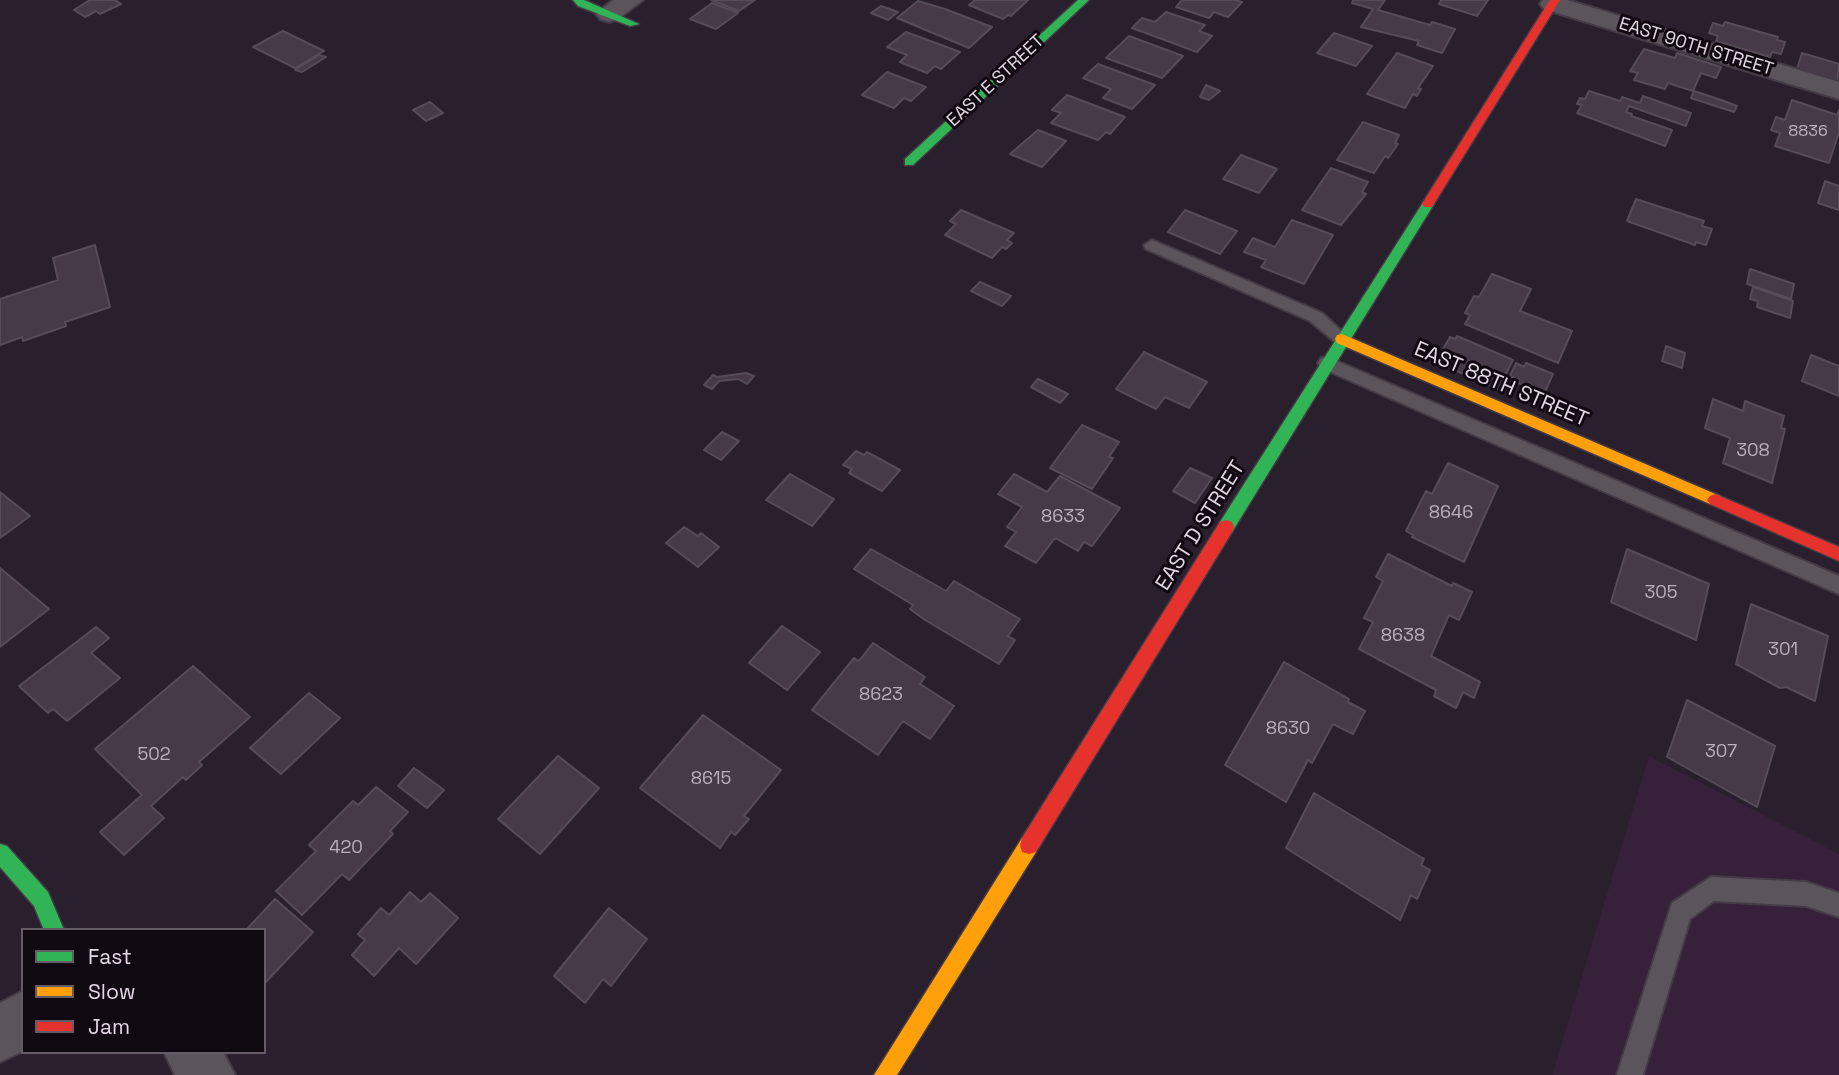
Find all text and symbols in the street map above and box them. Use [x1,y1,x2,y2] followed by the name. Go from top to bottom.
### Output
[1616,13,1776,81] street label: EAST 90TH STREET
[943,30,1049,132] street label: EAST E STREET
[1788,122,1828,142] house number: 8836
[1410,337,1592,433] street label: EAST 88TH STREET
[1736,440,1770,462] house number: 308
[1151,457,1251,595] street label: EAST D STREET
[1429,502,1473,524] house number: 8646
[1041,506,1085,528] house number: 8633
[1644,582,1678,604] house number: 305
[1381,625,1425,647] house number: 8638
[1768,639,1798,661] house number: 301
[859,684,903,706] house number: 8623
[1266,718,1310,740] house number: 8630
[1705,741,1737,763] house number: 307
[137,744,171,766] house number: 502
[691,768,731,790] house number: 8615
[329,837,363,859] house number: 420
[21,928,266,1054] legend
[88,943,132,970] text: Fast
[88,978,136,1005] text: Slow
[88,1013,130,1040] text: Jam

